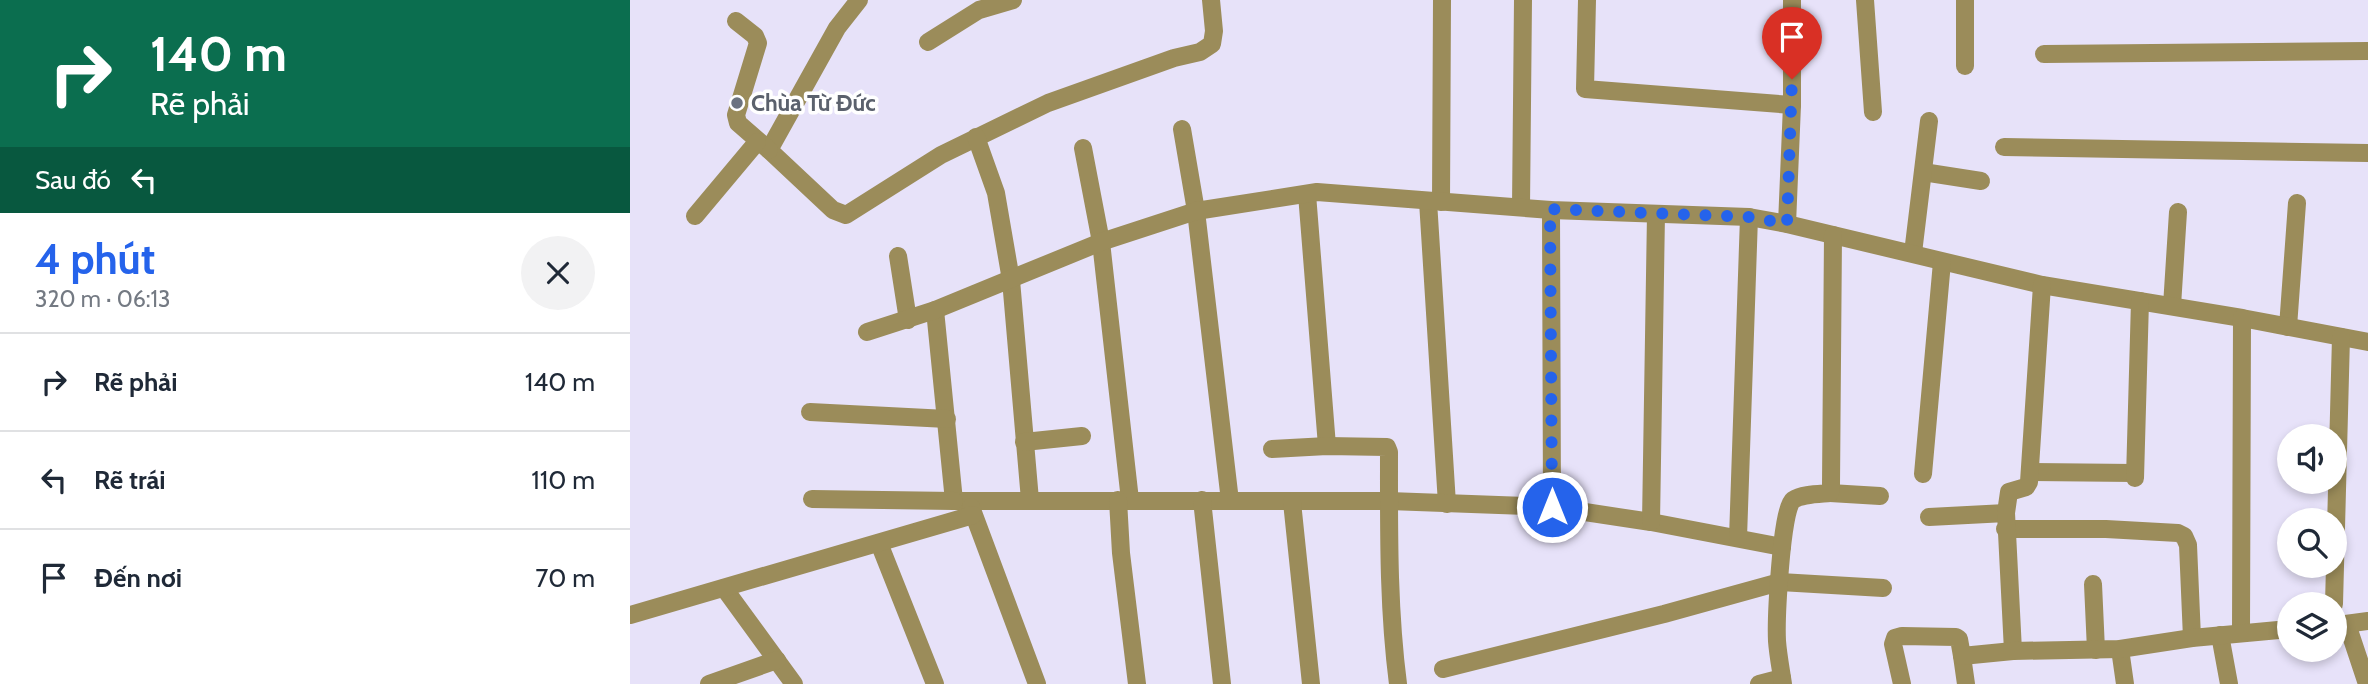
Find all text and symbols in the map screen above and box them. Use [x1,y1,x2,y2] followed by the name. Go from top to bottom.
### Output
[1762,7,1822,79] pin
[1773,18,1811,56] icon: arrive
[150,24,287,83] text: 140 m
[35,28,126,119] icon: right
[150,84,250,123] text: Rẽ phải
[751,89,876,117] place label: Chùa Từ Đức
[729,95,745,111] marker: Chùa Từ Đức
[125,161,163,199] icon: left
[35,164,111,196] text: Sau đó
[35,233,155,285] text: 4 phút
[521,236,595,310] button: close
[35,285,171,313] text: 320 m · 06:13
[35,363,73,401] icon: right
[94,366,177,398] text: Rẽ phải
[525,366,595,398] text: 140 m
[2277,424,2347,662] map controls
[2277,424,2347,494] button: sound
[35,461,73,499] icon: left
[94,464,166,496] text: Rẽ trái
[531,464,595,496] text: 110 m
[1515,470,1589,544] position arrow
[2277,508,2347,578] button: search
[35,559,73,597] icon: arrive
[94,562,182,594] text: Đến nơi
[535,562,595,594] text: 70 m
[2277,592,2347,662] button: layers

